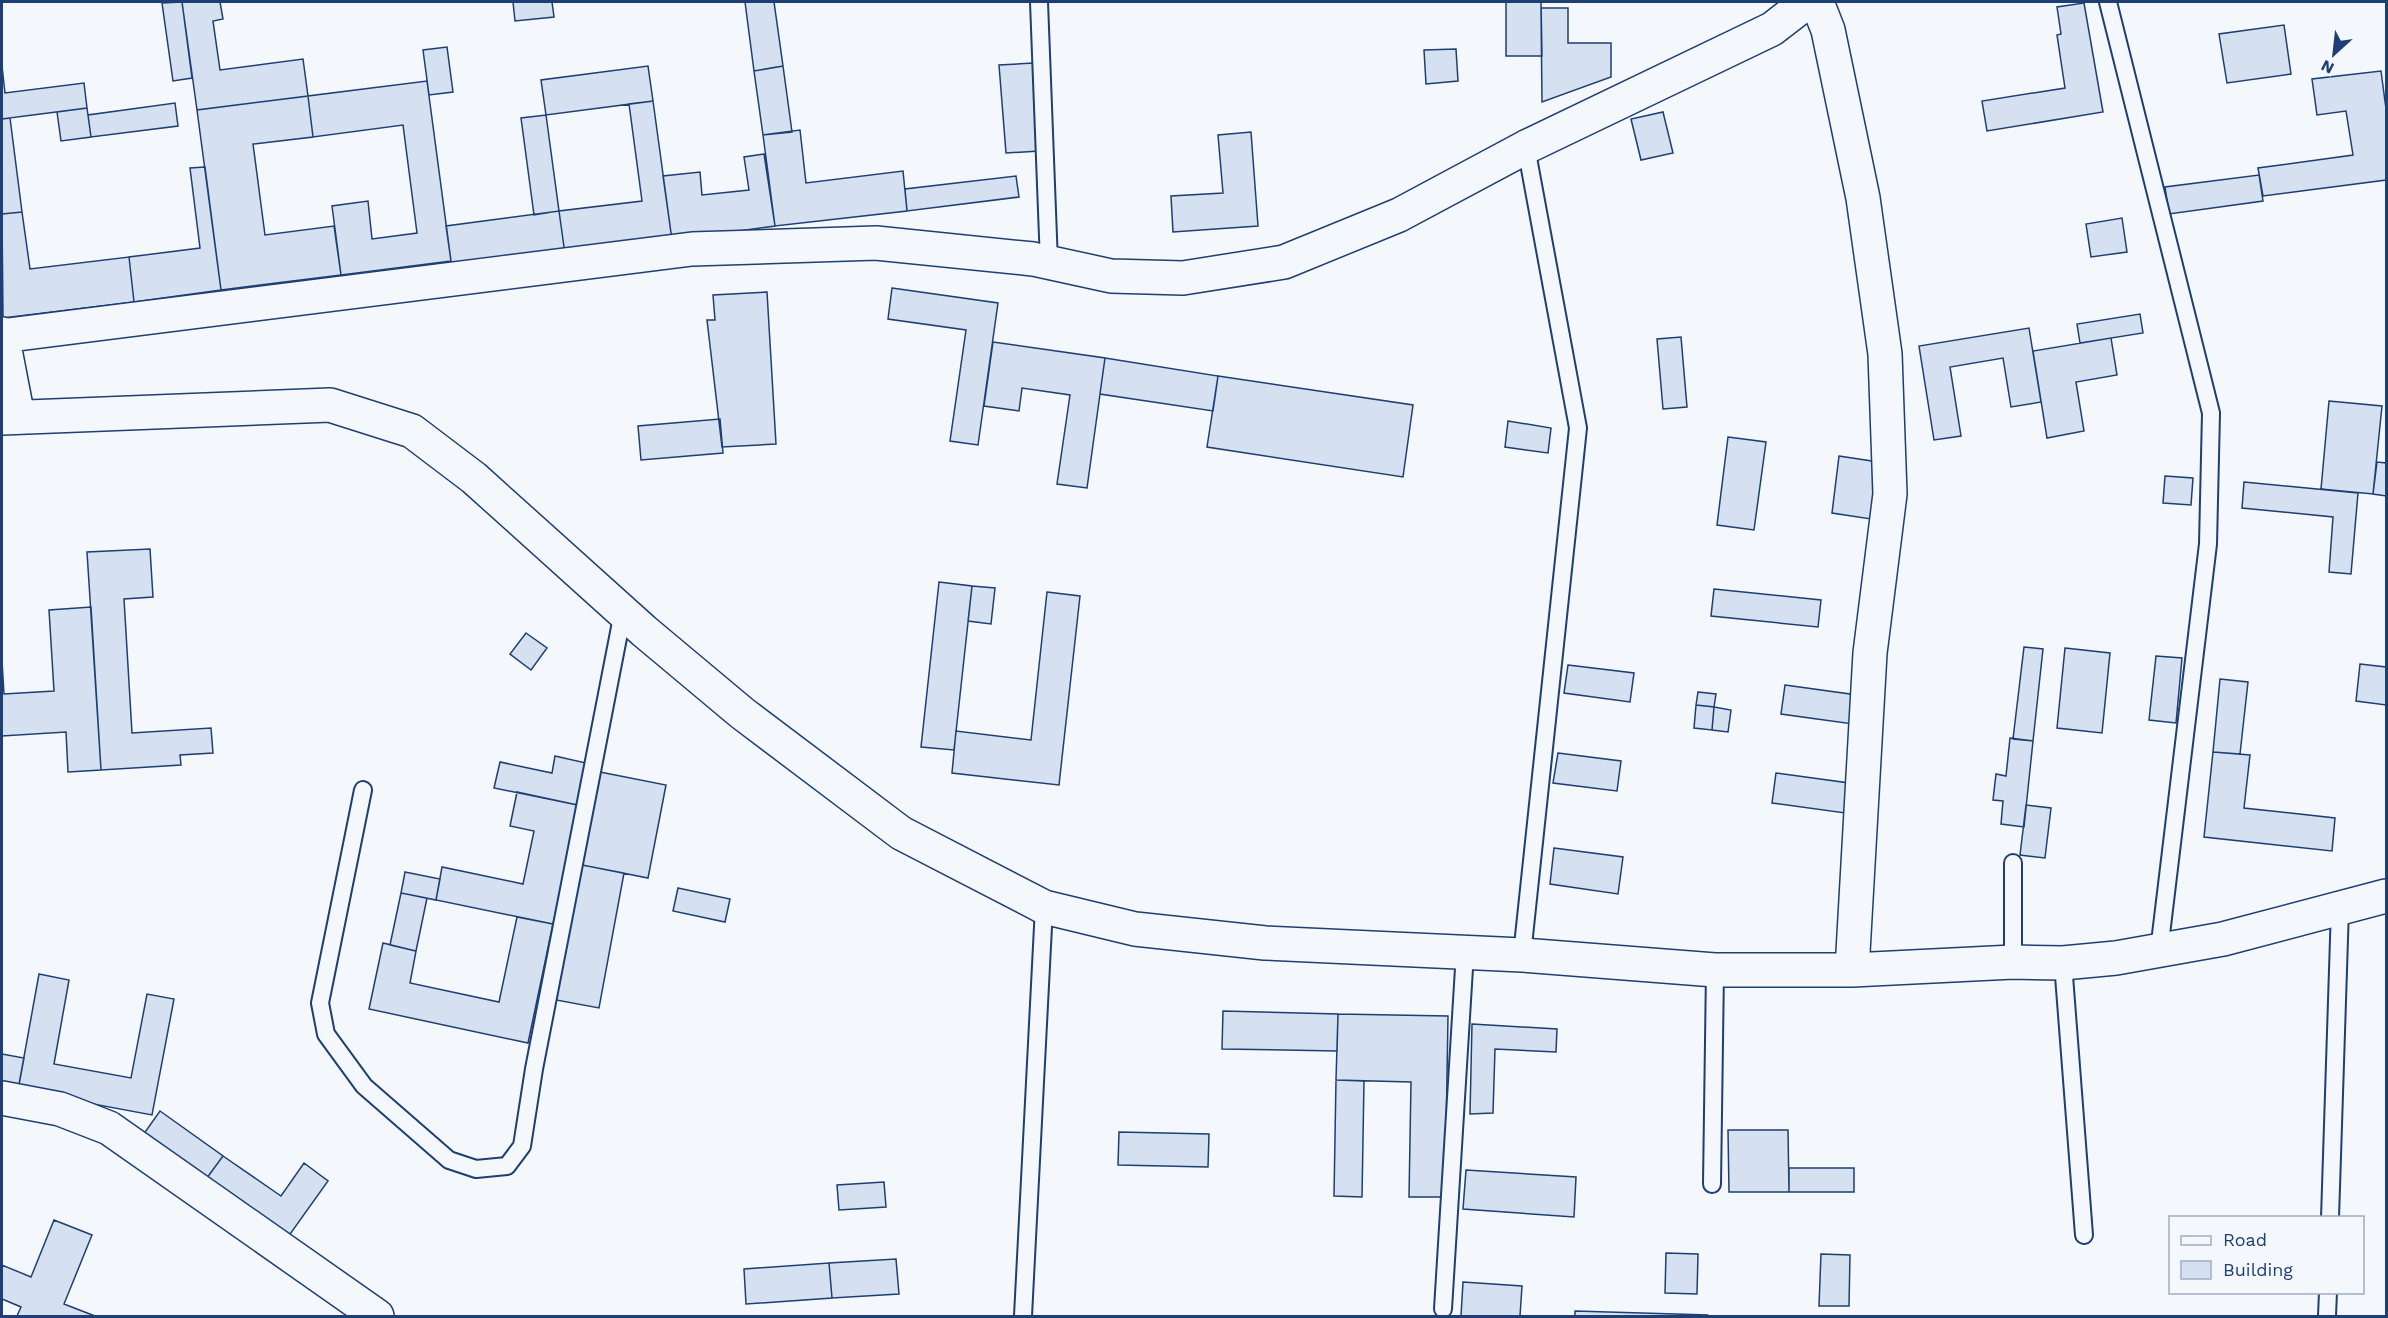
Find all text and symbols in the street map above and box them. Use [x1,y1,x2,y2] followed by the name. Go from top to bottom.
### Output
[2304,24,2364,84] north arrow
[2318,56,2337,78] text: N
[2169,1216,2364,1294] legend
[2223,1229,2267,1250] text: Road
[2223,1259,2293,1280] text: Building

